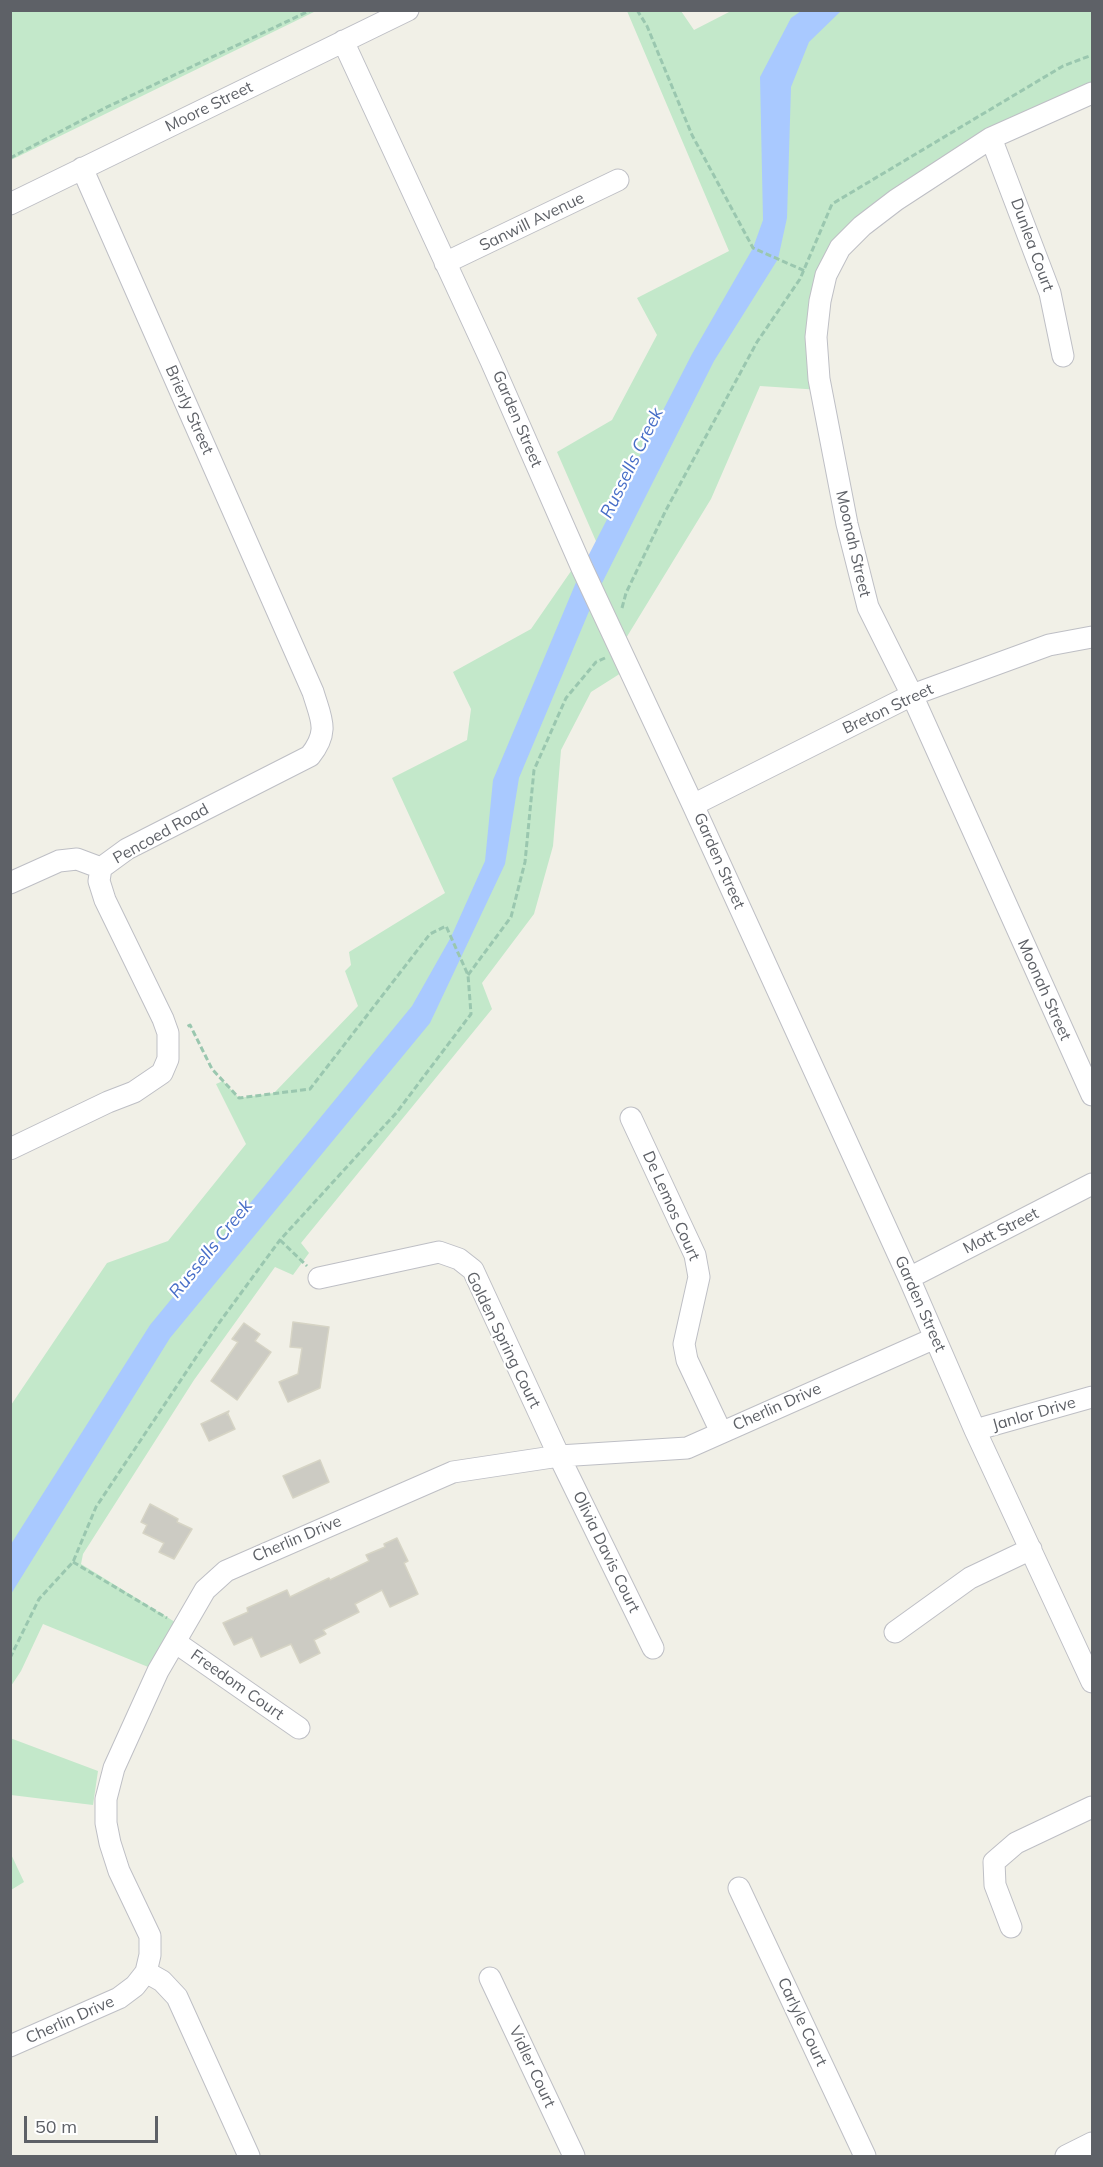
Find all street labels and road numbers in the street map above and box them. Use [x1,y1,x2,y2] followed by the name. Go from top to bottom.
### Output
[162,78,256,136] street label: Moore Street
[477,188,587,256] street label: Sanwill Avenue
[1006,196,1058,294] street label: Dunlea Court
[161,362,217,458] street label: Brierly Street
[488,368,546,470] street label: Garden Street
[831,489,875,599] street label: Moonah Street
[840,680,936,738] street label: Breton Street
[110,800,212,868] street label: Pencoed Road
[689,810,749,912] street label: Garden Street
[1013,936,1075,1044] street label: Moonah Street
[638,1148,704,1264] street label: De Lemos Court
[960,1204,1042,1258] street label: Mott Street
[890,1253,950,1355] street label: Garden Street
[462,1269,544,1411] street label: Golden Spring Court
[730,1379,824,1435] street label: Cherlin Drive
[990,1393,1078,1435] street label: Janlor Drive
[568,1488,644,1616] street label: Olivia Davis Court
[250,1512,344,1566] street label: Cherlin Drive
[187,1646,287,1724] street label: Freedom Court
[773,1975,831,2069] street label: Carlyle Court
[23,1992,117,2048] street label: Cherlin Drive
[505,2023,559,2111] street label: Vidler Court

